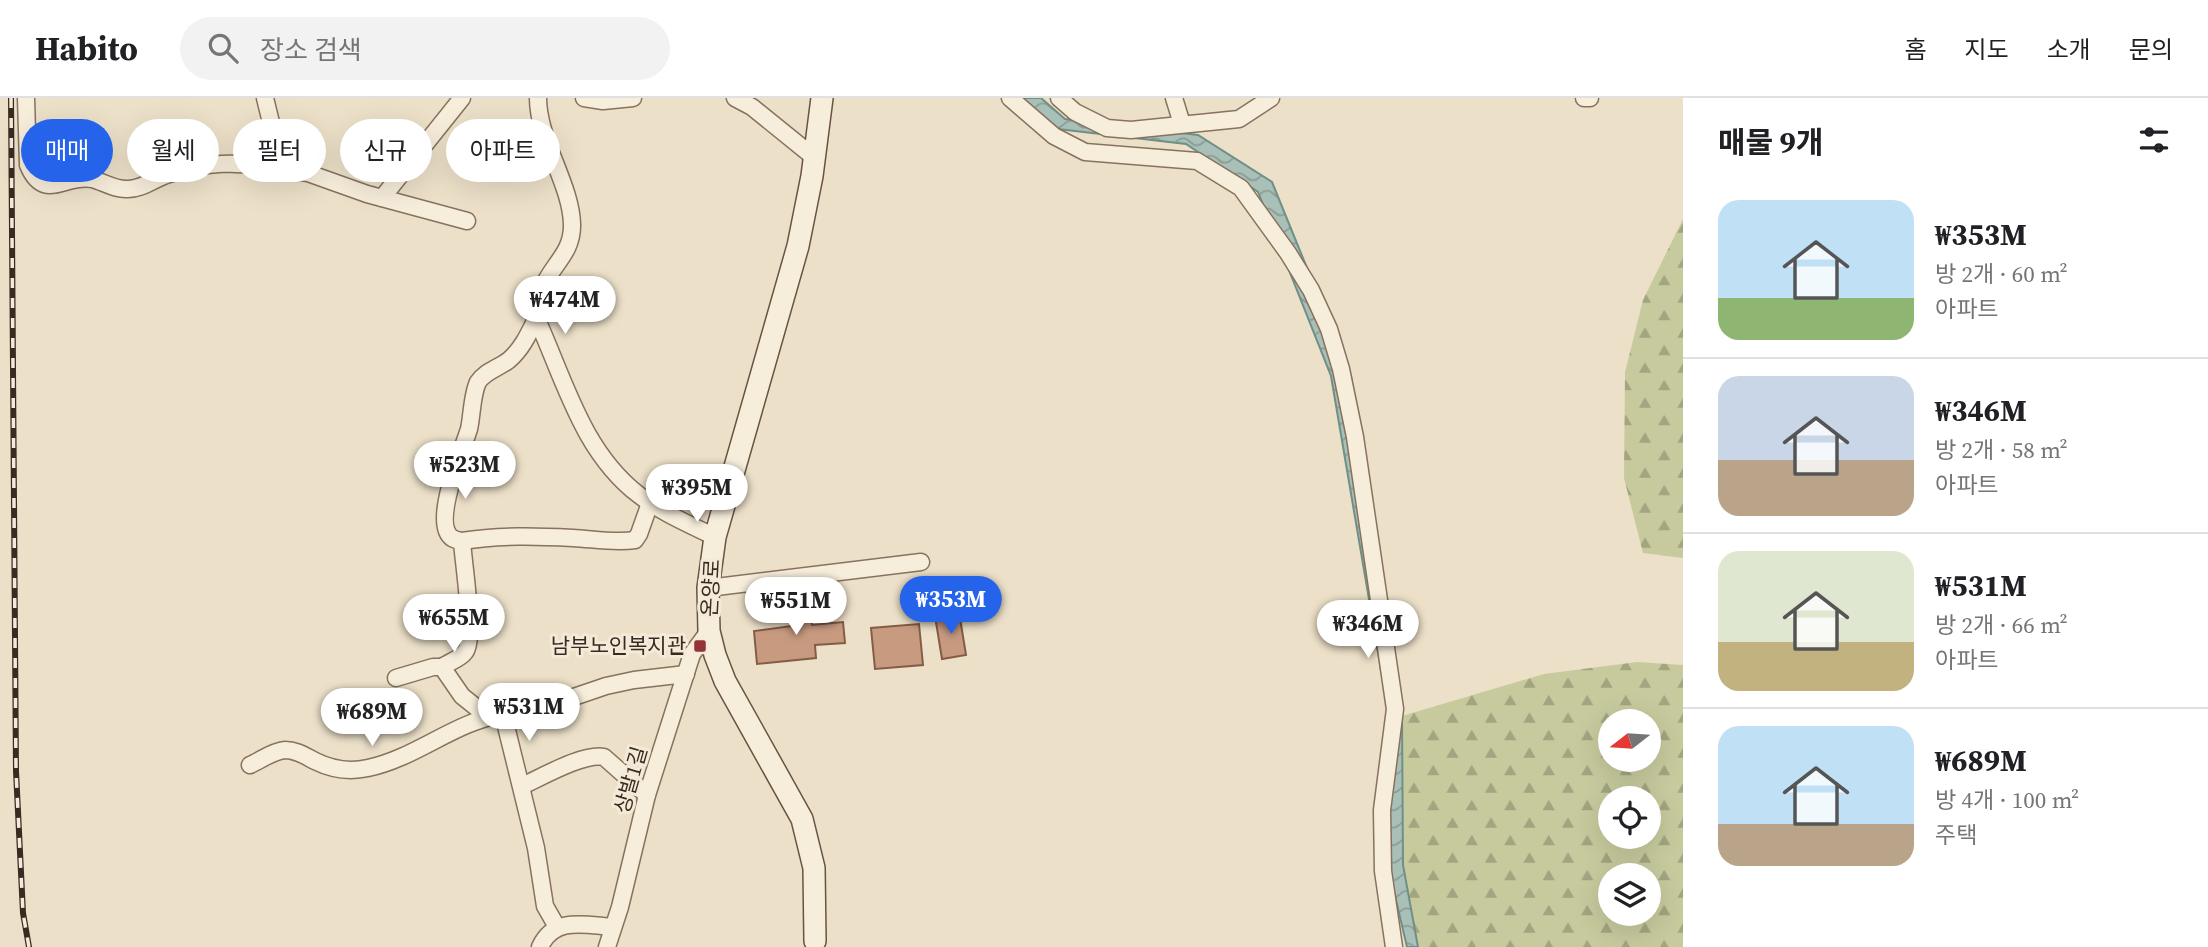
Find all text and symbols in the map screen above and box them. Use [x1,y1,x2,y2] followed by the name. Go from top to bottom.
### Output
[180,17,670,80] search box
[35,26,138,71] text: Habito
[204,29,242,67] icon: search
[260,32,362,68] text: 장소 검색
[1904,33,1926,66] text: 홈
[1964,33,2009,66] text: 지도
[2047,33,2091,66] text: 소개
[2129,33,2173,66] text: 문의
[21,119,113,182] chip: 매매
[127,119,219,182] chip: 월세
[233,119,326,182] chip: 필터
[340,119,432,182] chip: 신규
[446,119,560,182] chip: 아파트
[2135,121,2173,159] icon: filters
[1718,122,1823,163] text: 매물 9개
[1935,214,2027,255] text: ₩353M
[1774,228,1858,312] icon: home
[1935,258,2068,290] text: 방 2개 · 60 m²
[516,276,614,336] pin: ₩474M
[530,283,600,315] text: ₩474M
[1935,293,1998,325] text: 아파트
[1935,390,2027,431] text: ₩346M
[1774,404,1858,488] icon: home
[1935,434,2068,466] text: 방 2개 · 58 m²
[416,442,514,501] pin: ₩523M
[430,448,500,480] text: ₩523M
[648,464,746,524] pin: ₩395M
[1935,469,1998,501] text: 아파트
[662,471,732,503] text: ₩395M
[695,558,726,618] street label: 온양로
[1935,565,2027,606] text: ₩531M
[902,576,1000,636] pin: ₩353M
[747,578,845,637] pin: ₩551M
[1774,579,1858,663] icon: home
[916,583,986,615] text: ₩353M
[761,584,831,616] text: ₩551M
[405,594,503,654] pin: ₩655M
[419,601,489,633] text: ₩655M
[1319,601,1417,660] pin: ₩346M
[1333,607,1403,639] text: ₩346M
[1935,609,2068,641] text: 방 2개 · 66 m²
[551,631,686,660] place label: 남부노인복지관
[692,638,708,654] marker: 남부노인복지관
[1935,644,1998,676] text: 아파트
[480,684,578,743] pin: ₩531M
[323,688,421,748] pin: ₩689M
[494,690,564,722] text: ₩531M
[337,695,407,727] text: ₩689M
[1598,709,1661,772] north arrow
[1598,709,1661,926] map controls
[1935,740,2027,781] text: ₩689M
[607,743,654,817] street label: 상발1길
[1774,754,1858,838] icon: home
[1935,784,2079,816] text: 방 4개 · 100 m²
[1598,786,1661,849] button: locate
[1935,819,1977,851] text: 주택
[1598,863,1661,926] button: layers

